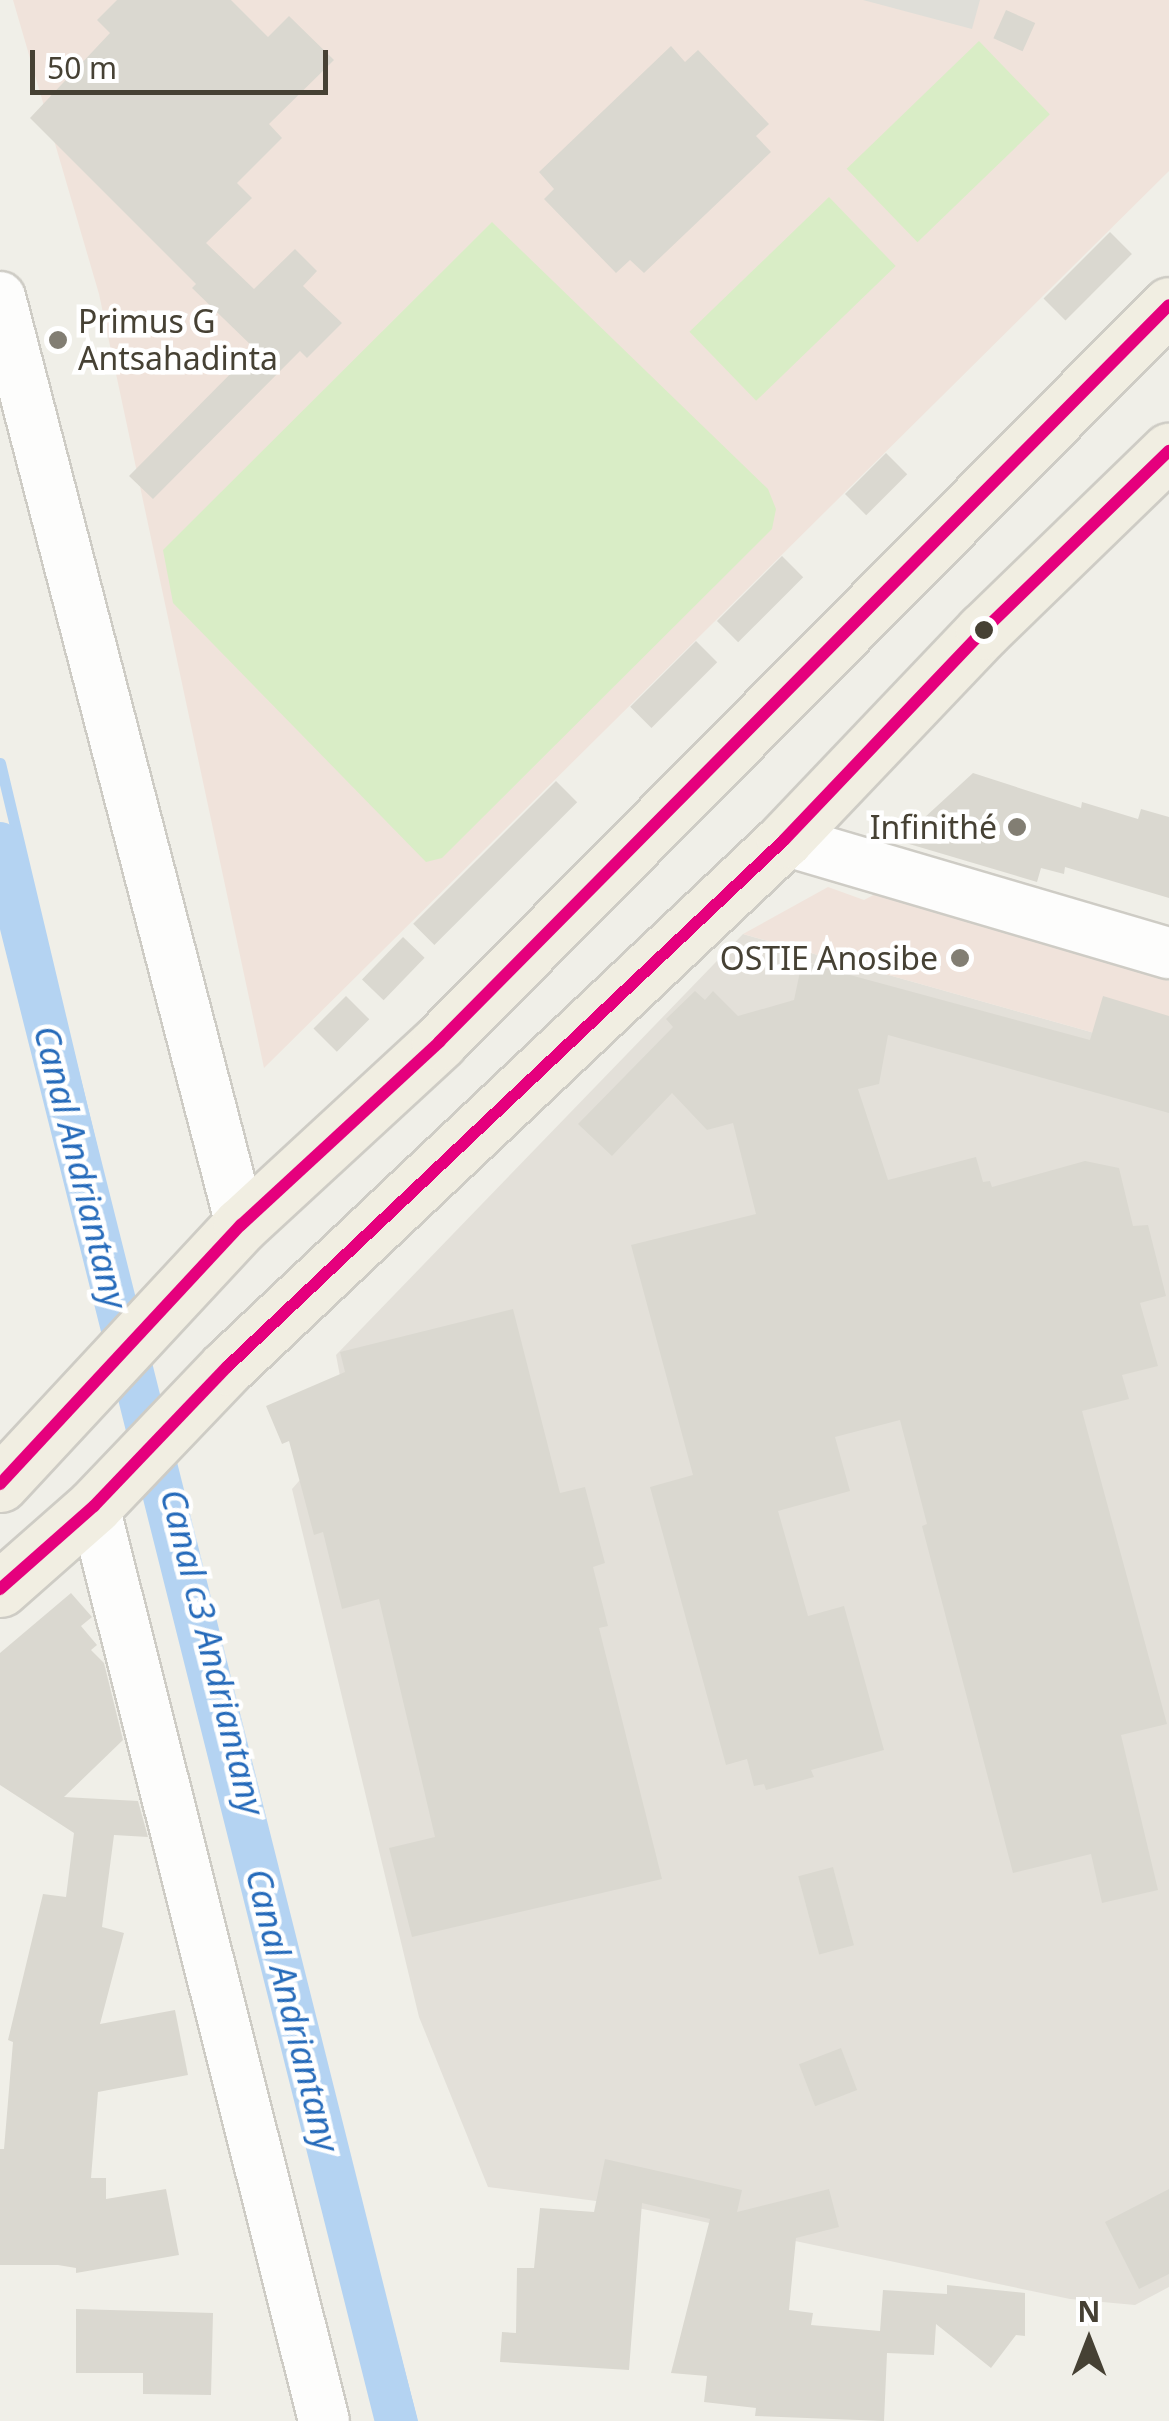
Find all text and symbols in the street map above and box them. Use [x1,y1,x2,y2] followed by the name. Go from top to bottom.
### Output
[35,30,332,92] scale bar
[47,47,117,88] text: 50 m
[78,303,278,378] place label: Primus G Antsahadinta
[47,329,69,351] marker: Primus G Antsahadinta
[974,620,994,640] unlabelled marker
[870,808,997,846] place label: Infinithé
[1006,816,1028,838] marker: Infinithé
[720,939,938,977] place label: OSTIE Anosibe
[947,945,973,971] marker: OSTIE Anosibe
[26,1021,136,1313] water label: Canal Andriantany
[152,1485,274,1819] water label: Canal c3 Andriantany
[238,1864,348,2156] water label: Canal Andriantany
[1039,2291,1139,2391] north arrow
[1078,2292,1100,2330] text: N

